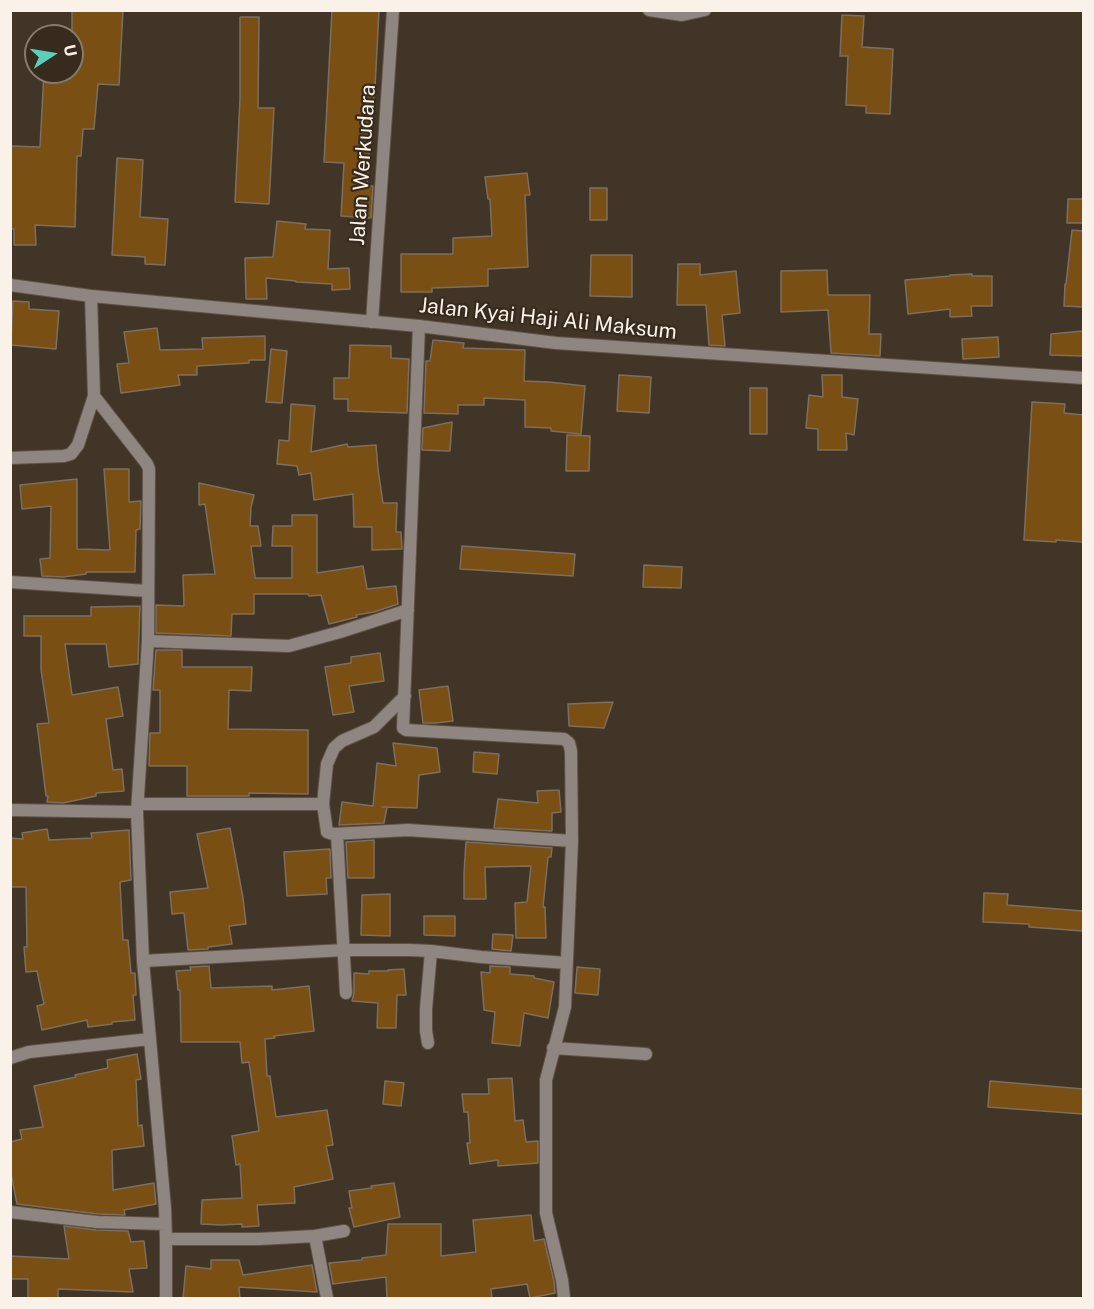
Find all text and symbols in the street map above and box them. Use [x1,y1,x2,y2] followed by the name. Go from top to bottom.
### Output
[24,24,84,84] north arrow
[60,43,81,58] text: U
[345,84,381,246] street label: Jalan Werkudara
[418,293,678,345] street label: Jalan Kyai Haji Ali Maksum

